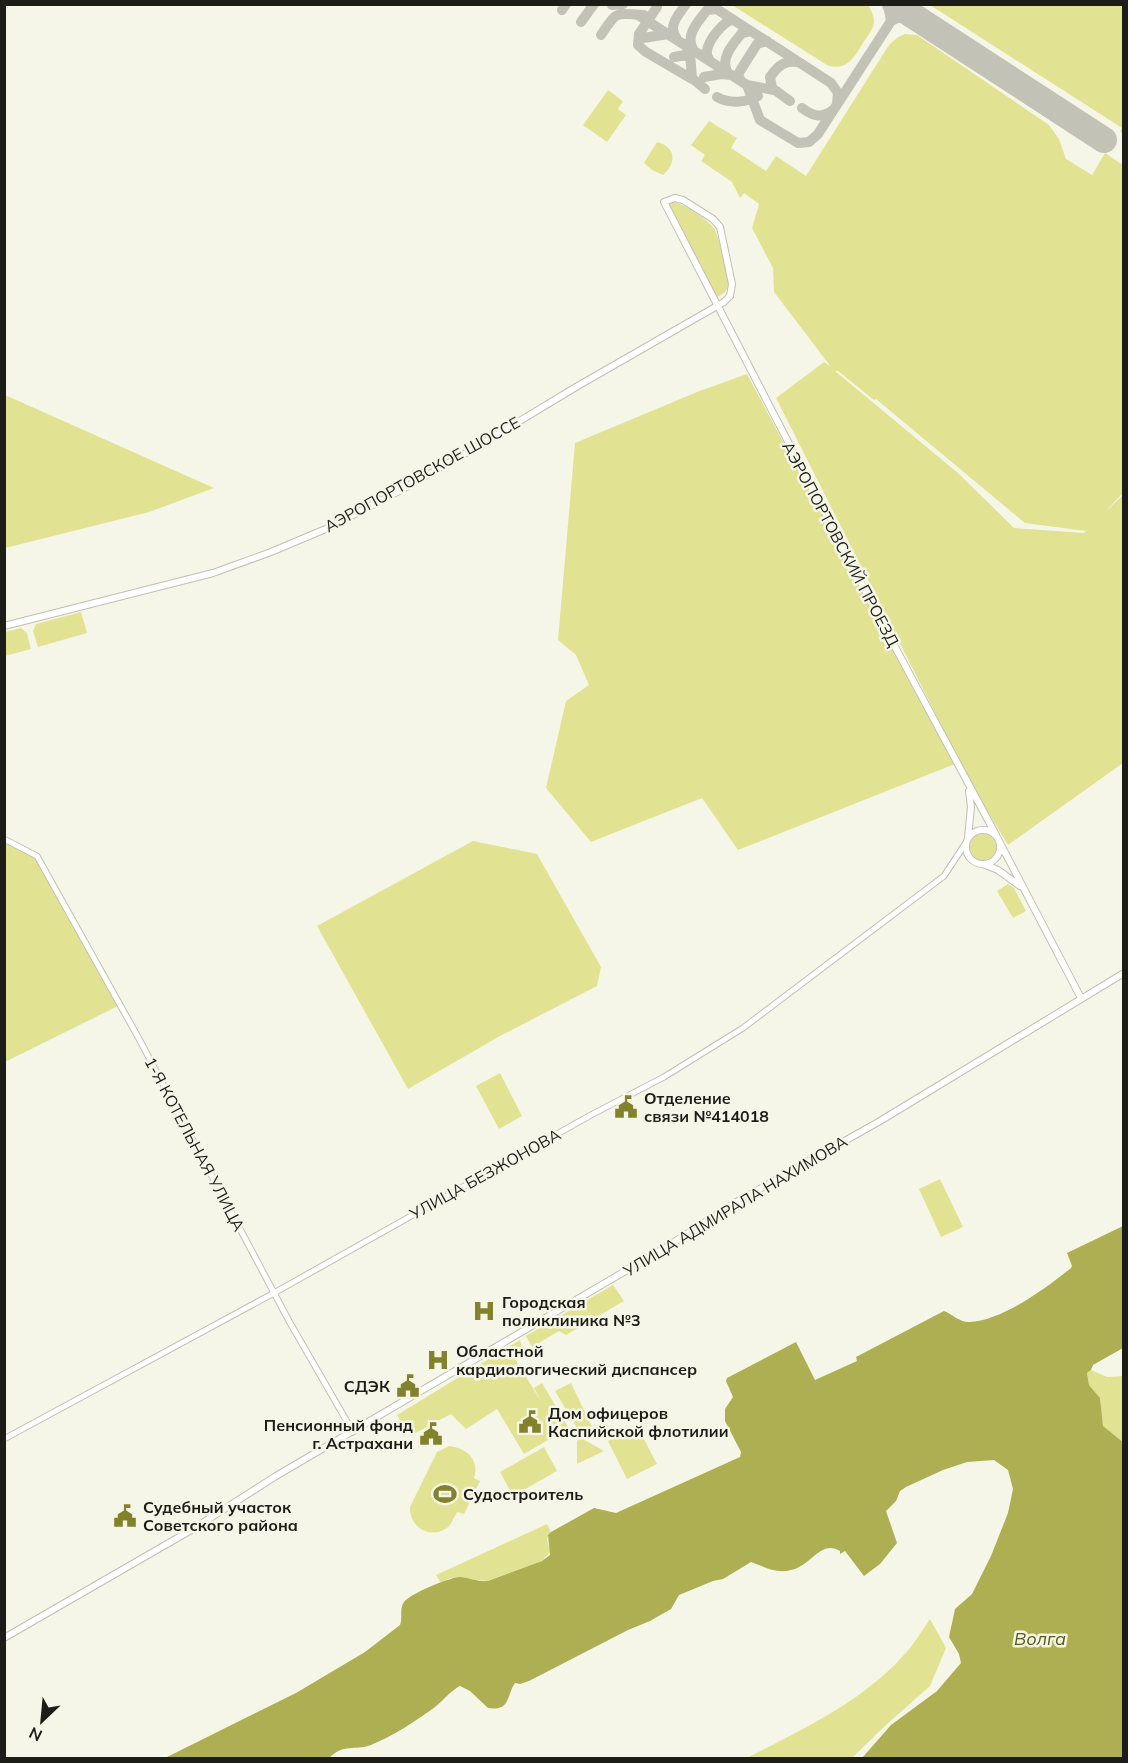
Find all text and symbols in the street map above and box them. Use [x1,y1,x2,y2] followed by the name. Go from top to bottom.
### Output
[321,412,523,536] street label: АЭРОПОРТОВСКОЕ ШОССЕ
[778,438,904,650] street label: АЭРОПОРТОВСКИЙ ПРОЕЗД
[141,1053,250,1235] street label: 1-Я КОТЕЛЬНАЯ УЛИЦА
[644,1088,769,1126] place label: Отделение связи №414018
[613,1094,639,1120] public building icon: Отделение связи №414018
[405,1124,564,1224] street label: УЛИЦА БЕЗЖОНОВА
[619,1131,851,1281] street label: УЛИЦА АДМИРАЛА НАХИМОВА
[502,1292,641,1330] place label: Городская поликлиника №3
[471,1298,497,1324] hospital icon: Городская поликлиника №3
[456,1341,697,1379] place label: Областной кардиологический диспансер
[425,1347,451,1373] hospital icon: Областной кардиологический диспансер
[395,1373,421,1399] public building icon: СДЭК
[344,1376,390,1396] place label: СДЭК
[548,1403,729,1441] place label: Дом офицеров Каспийской флотилии
[517,1409,543,1435] public building icon: Дом офицеров Каспийской флотилии
[264,1415,413,1453] place label: Пенсионный фонд г. Астрахани
[418,1421,444,1447] public building icon: Пенсионный фонд г. Астрахани
[432,1481,458,1507] sports icon: Судостроитель
[463,1484,583,1504] place label: Судостроитель
[143,1497,298,1535] place label: Судебный участок Советского района
[112,1503,138,1529] public building icon: Судебный участок Советского района
[1014,1627,1066,1650] water label: Волга
[12,1691,72,1751] north arrow
[26,1723,45,1746] text: N

